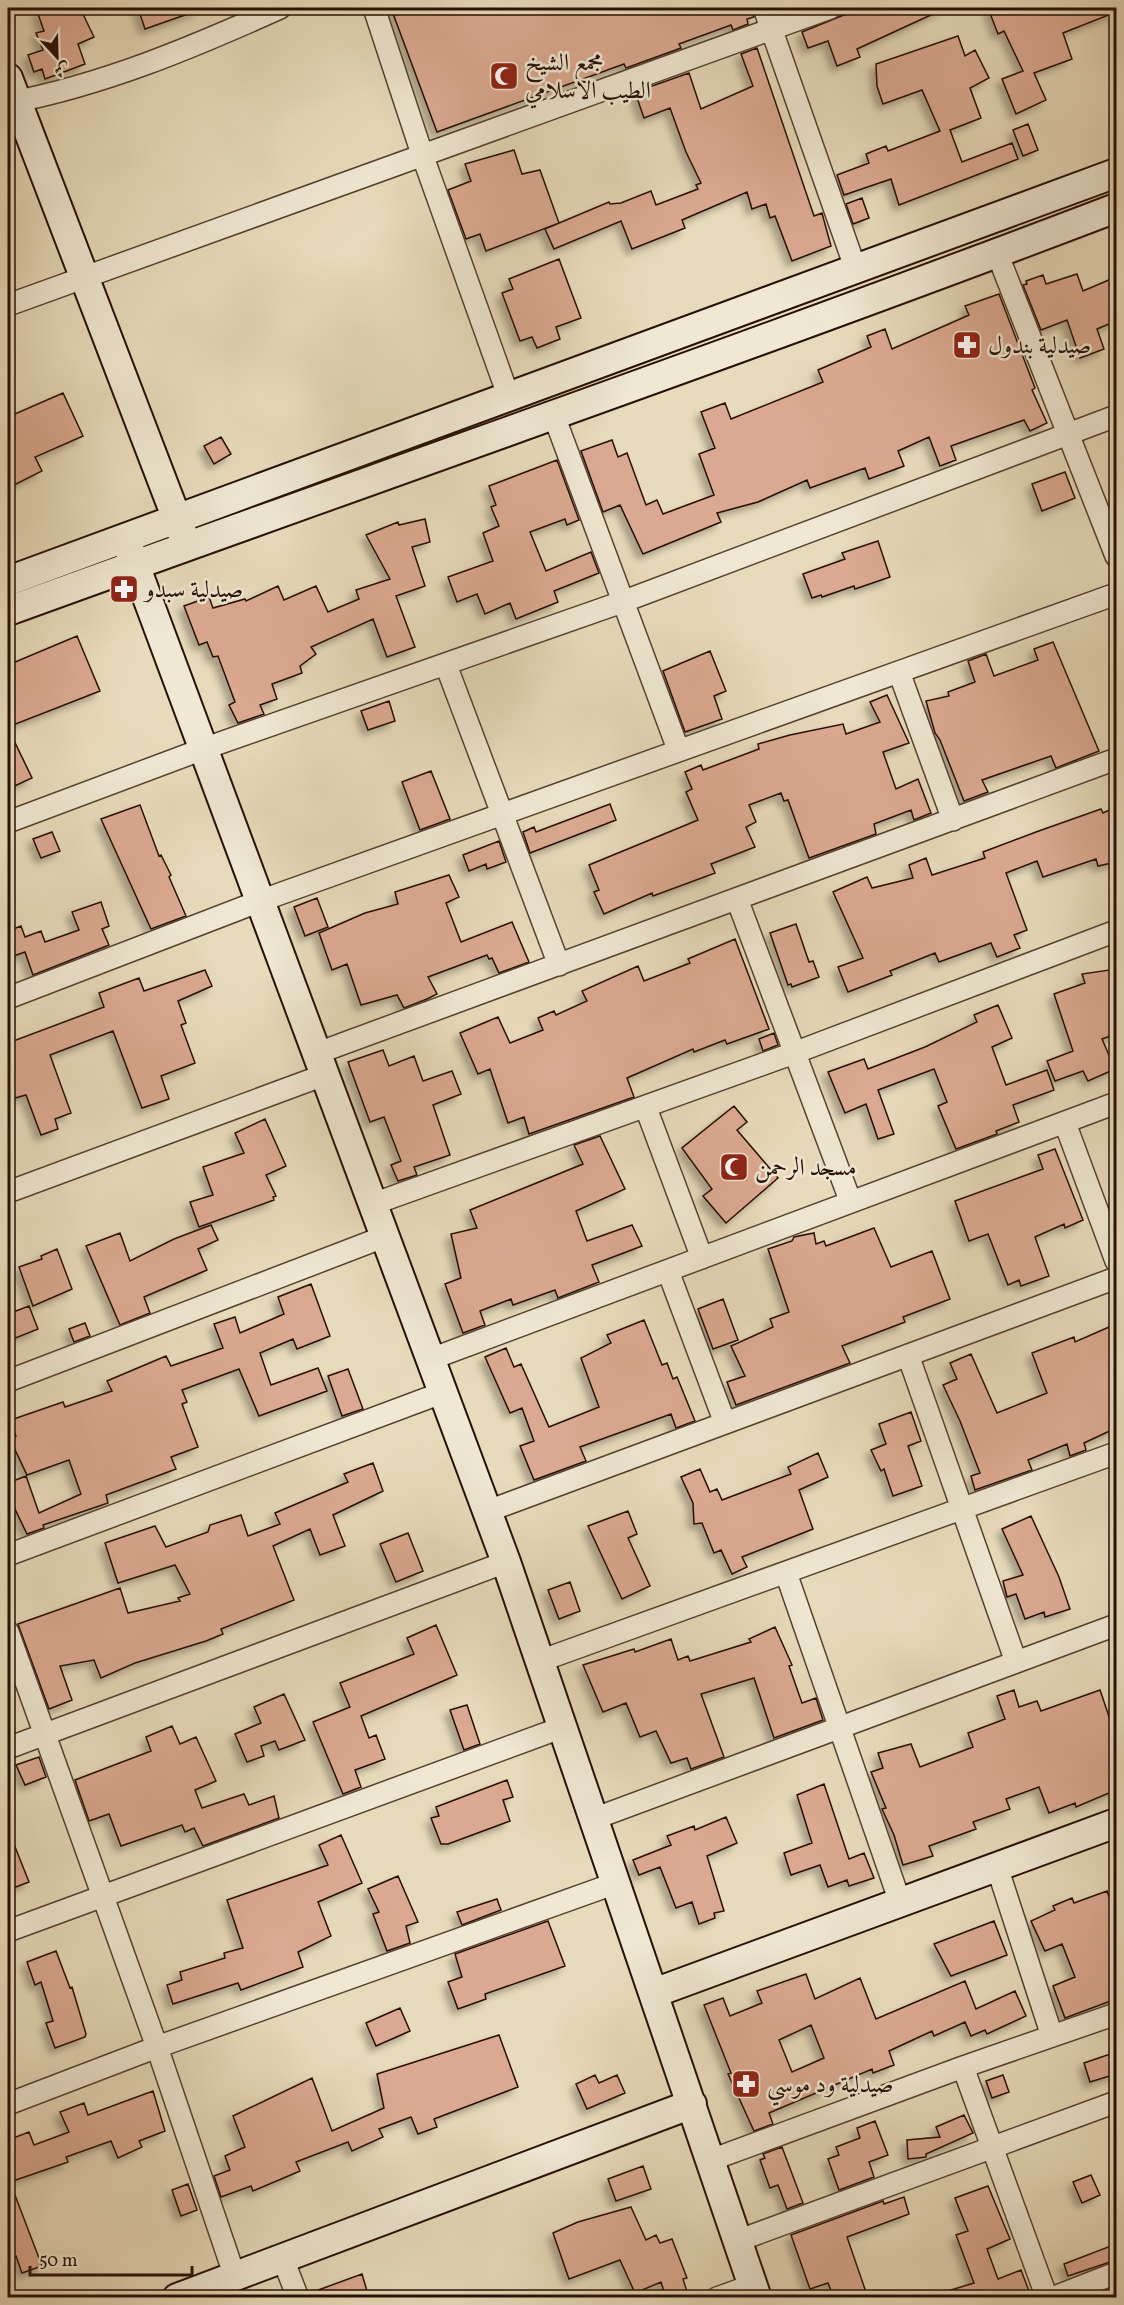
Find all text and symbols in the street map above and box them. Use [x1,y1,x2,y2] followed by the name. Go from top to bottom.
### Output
[27,27,87,87] north arrow
[525,47,651,109] place label: مجمع الشيخ الطيب الاسلامي
[50,56,73,82] text: ش
[488,60,520,92] mosque icon: مجمع الشيخ الطيب الاسلامي
[951,329,983,361] pharmacy icon: صيدلية بندول
[988,330,1091,364] place label: صيدلية بندول
[108,573,140,605] pharmacy icon: صيدلية سبدو
[142,574,243,608] place label: صيدلية سبدو
[718,1151,750,1183] mosque icon: مسجد الرحمن
[755,1152,857,1186] place label: مسجد الرحمن
[730,2068,762,2100] pharmacy icon: صيدلية ود موسي
[767,2069,893,2106] place label: صيدلية ود موسي
[30,2239,192,2277] scale bar
[39,2249,78,2274] text: 50 m

